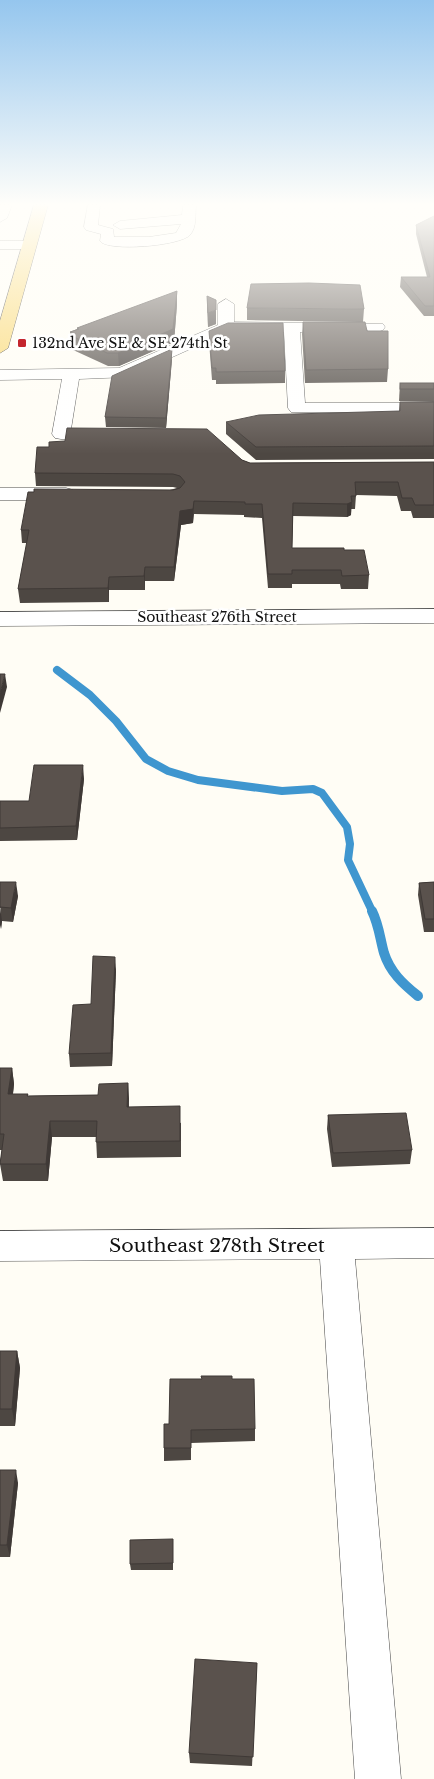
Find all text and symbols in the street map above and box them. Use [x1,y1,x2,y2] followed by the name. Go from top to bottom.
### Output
[32,334,229,352] place label: 132nd Ave SE & SE 274th St
[16,337,28,349] marker: 132nd Ave SE & SE 274th St
[137,608,298,626] street label: Southeast 276th Street
[109,1234,326,1257] street label: Southeast 278th Street

